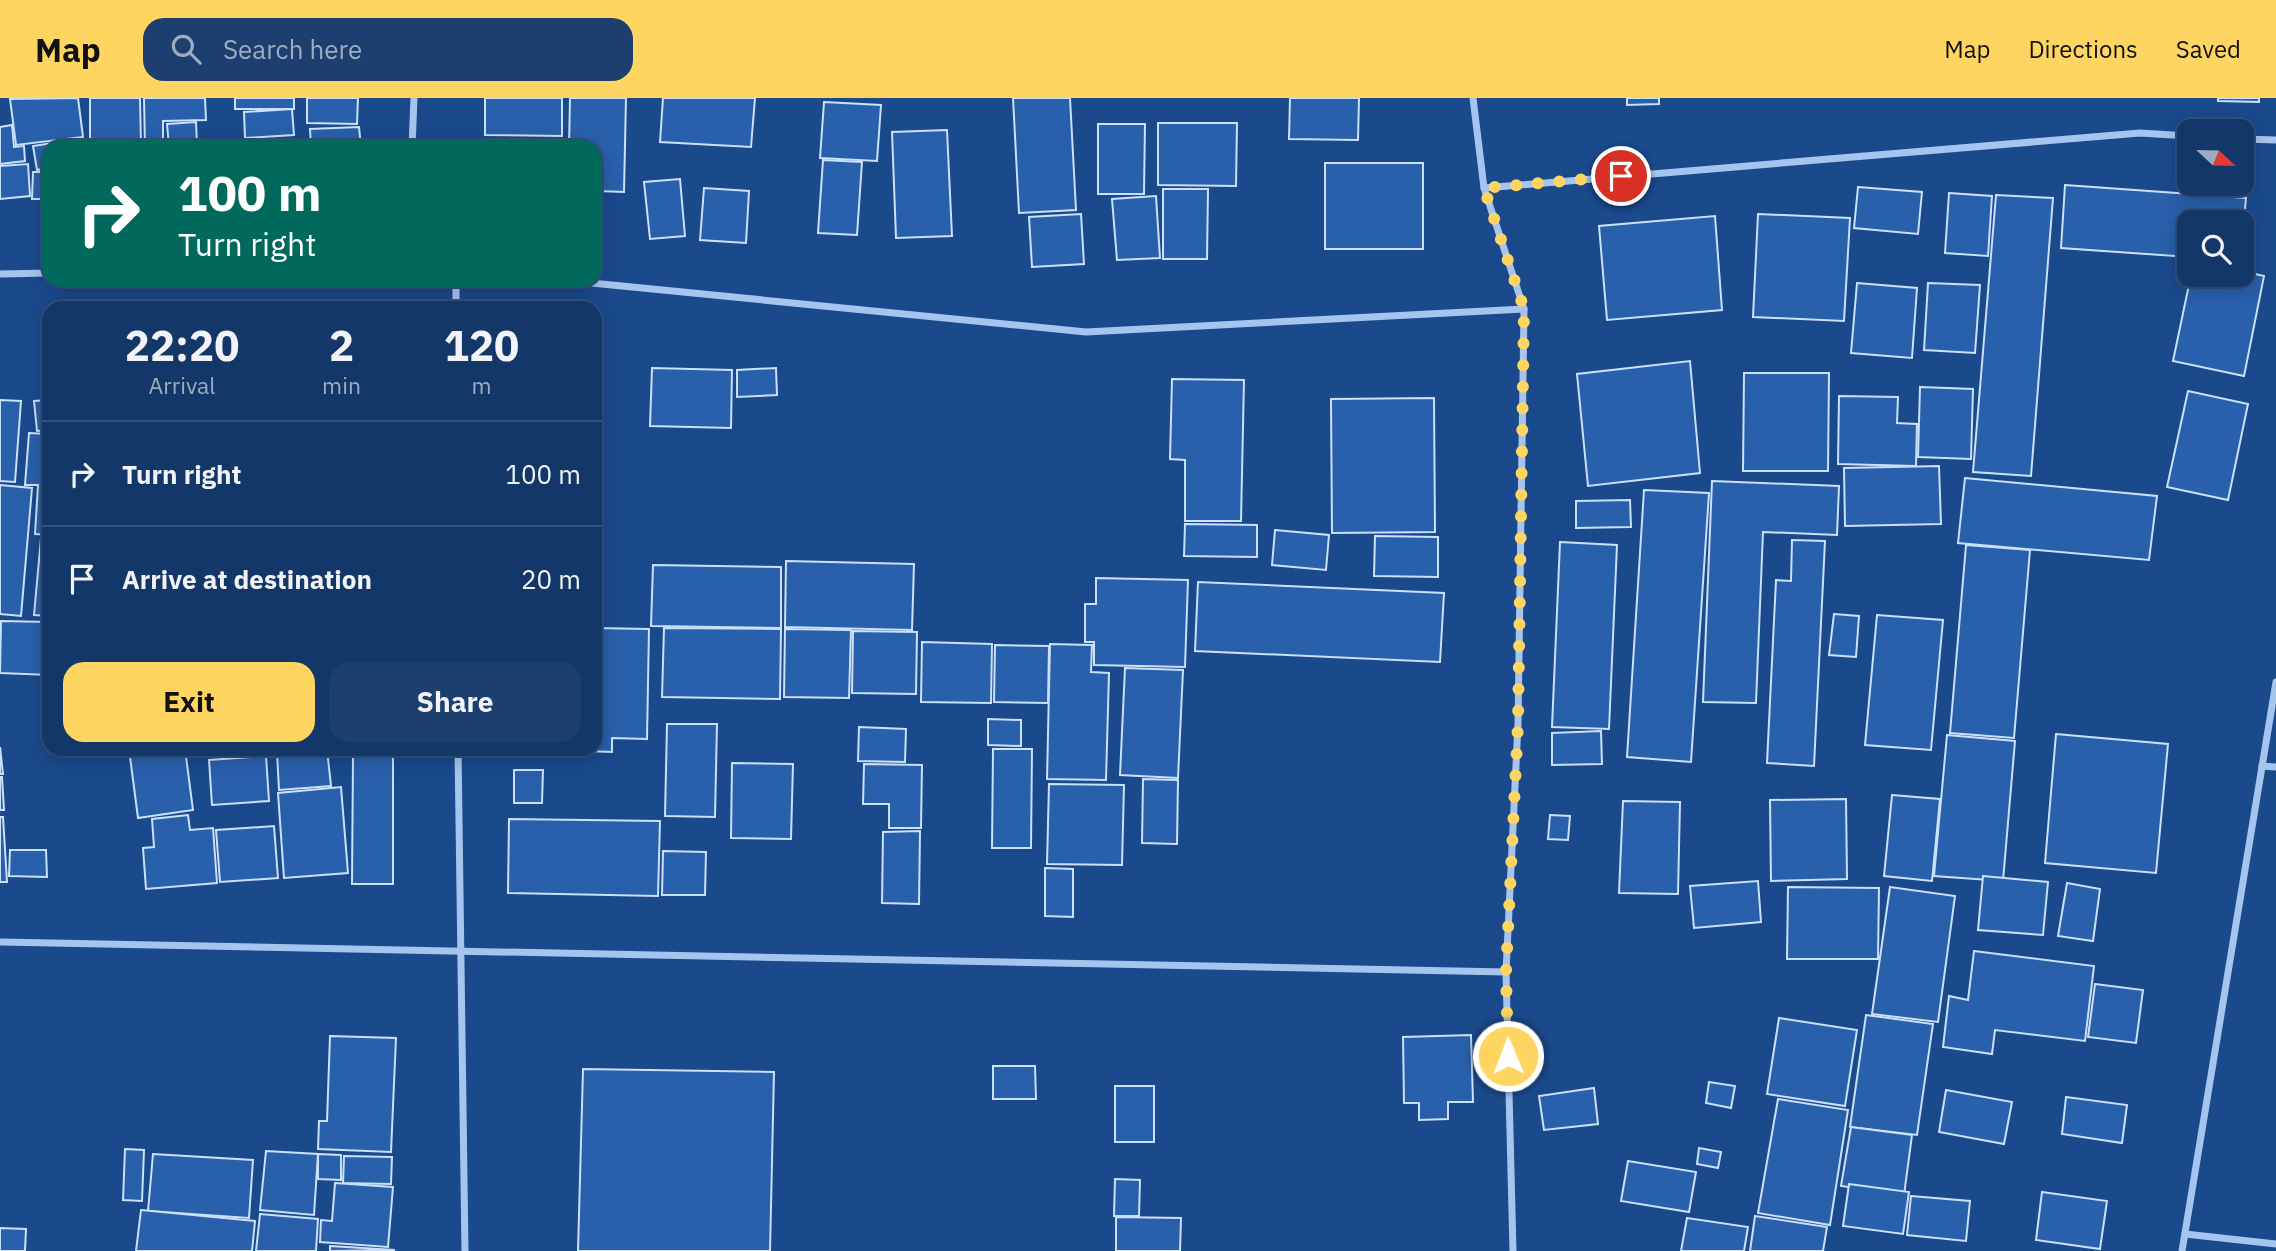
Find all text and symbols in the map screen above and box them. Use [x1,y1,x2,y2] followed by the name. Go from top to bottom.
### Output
[143,18,633,81] search box
[35,28,101,71] text: Map
[167,30,205,68] icon: search
[223,32,362,66] text: Search here
[1944,33,1990,65] text: Map
[2028,33,2138,65] text: Directions
[2176,33,2241,65] text: Saved
[2177,119,2254,196] north arrow
[2177,119,2254,287] map controls
[1591,146,1651,206] pin
[1602,157,1640,195] icon: arrive
[178,161,322,224] text: 100 m
[63,168,154,259] icon: right
[2177,210,2254,287] button: search
[178,223,316,265] text: Turn right
[125,318,239,373] text: 22:20
[329,318,354,373] text: 2
[444,318,519,373] text: 120
[149,370,216,400] text: Arrival
[322,370,361,400] text: min
[471,370,492,400] text: m
[63,455,101,493] icon: right
[122,457,241,491] text: Turn right
[505,457,581,491] text: 100 m
[63,560,101,598] icon: arrive
[122,562,372,596] text: Arrive at destination
[521,562,581,596] text: 20 m
[63,662,315,742] button: Exit
[329,662,581,742] button: Share
[1471,1019,1545,1093] position arrow

